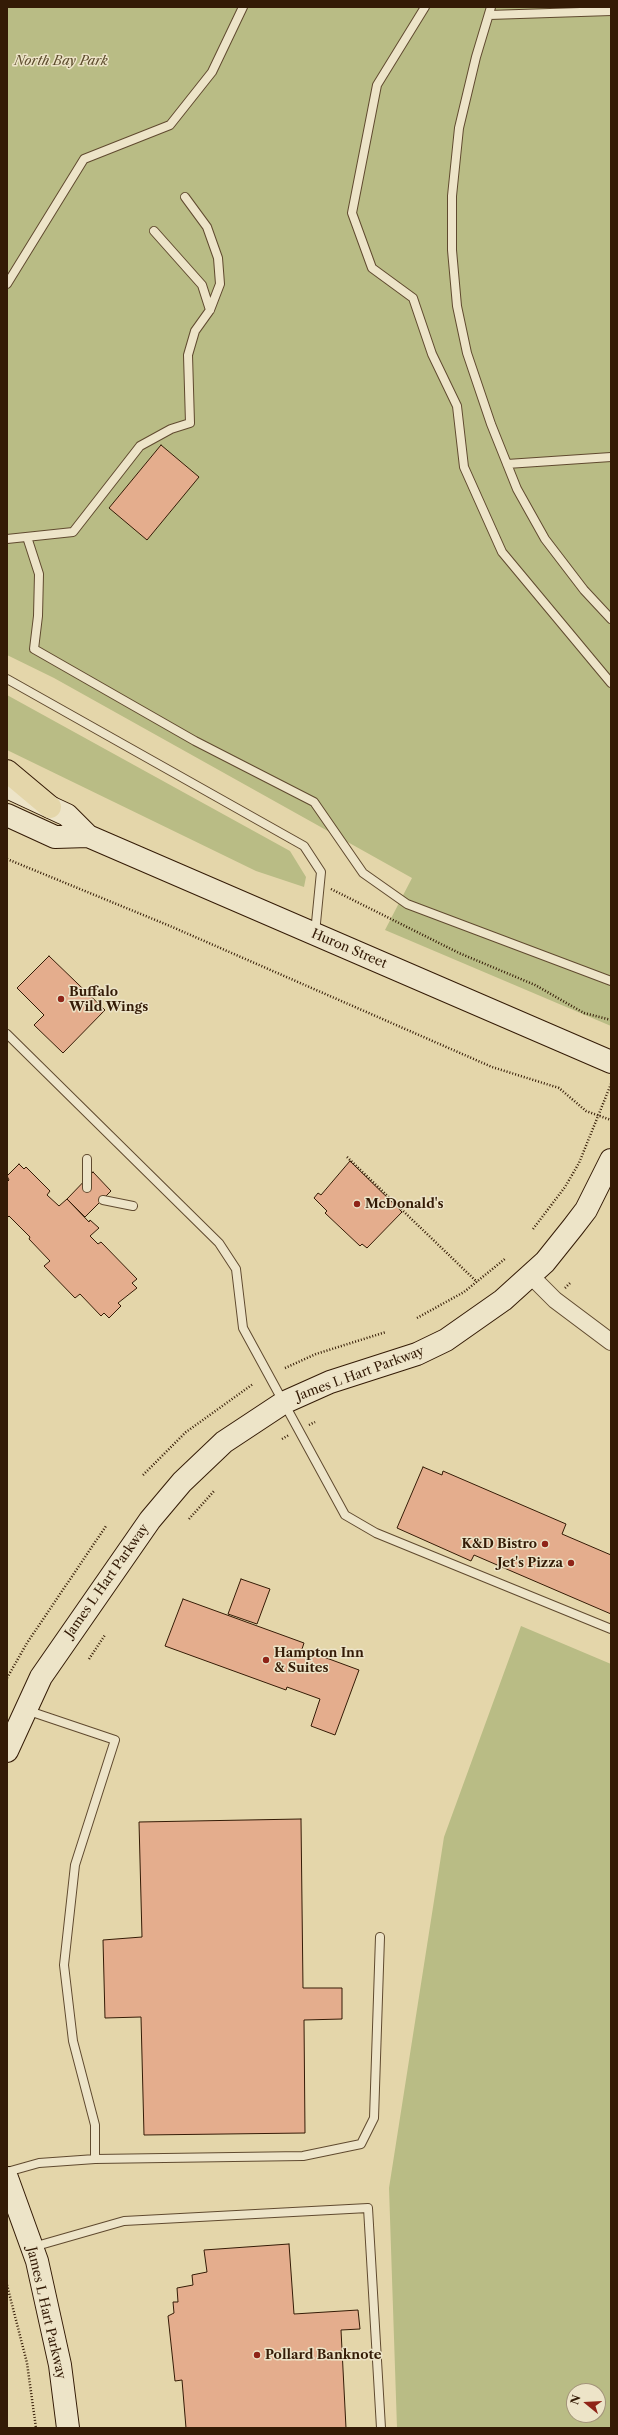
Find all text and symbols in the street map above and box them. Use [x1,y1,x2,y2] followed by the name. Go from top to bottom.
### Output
[14,53,108,69] park label: North Bay Park
[309,926,389,972] street label: Huron Street
[69,984,148,1015] place label: Buffalo Wild Wings
[56,994,66,1004] marker: Buffalo Wild Wings
[365,1196,444,1212] place label: McDonald's
[352,1199,362,1209] marker: McDonald's
[294,1344,426,1404] street label: James L Hart Parkway
[62,1521,152,1641] street label: James L Hart Parkway
[461,1536,537,1552] place label: K&D Bistro
[540,1539,550,1549] marker: K&D Bistro
[497,1555,563,1571] place label: Jet's Pizza
[566,1558,576,1568] marker: Jet's Pizza
[274,1645,364,1676] place label: Hampton Inn & Suites
[261,1655,271,1665] marker: Hampton Inn & Suites
[23,2245,69,2381] street label: James L Hart Parkway
[265,2347,382,2363] place label: Pollard Banknote
[252,2350,262,2360] marker: Pollard Banknote
[566,2383,606,2423] north arrow
[567,2393,584,2406] text: N

